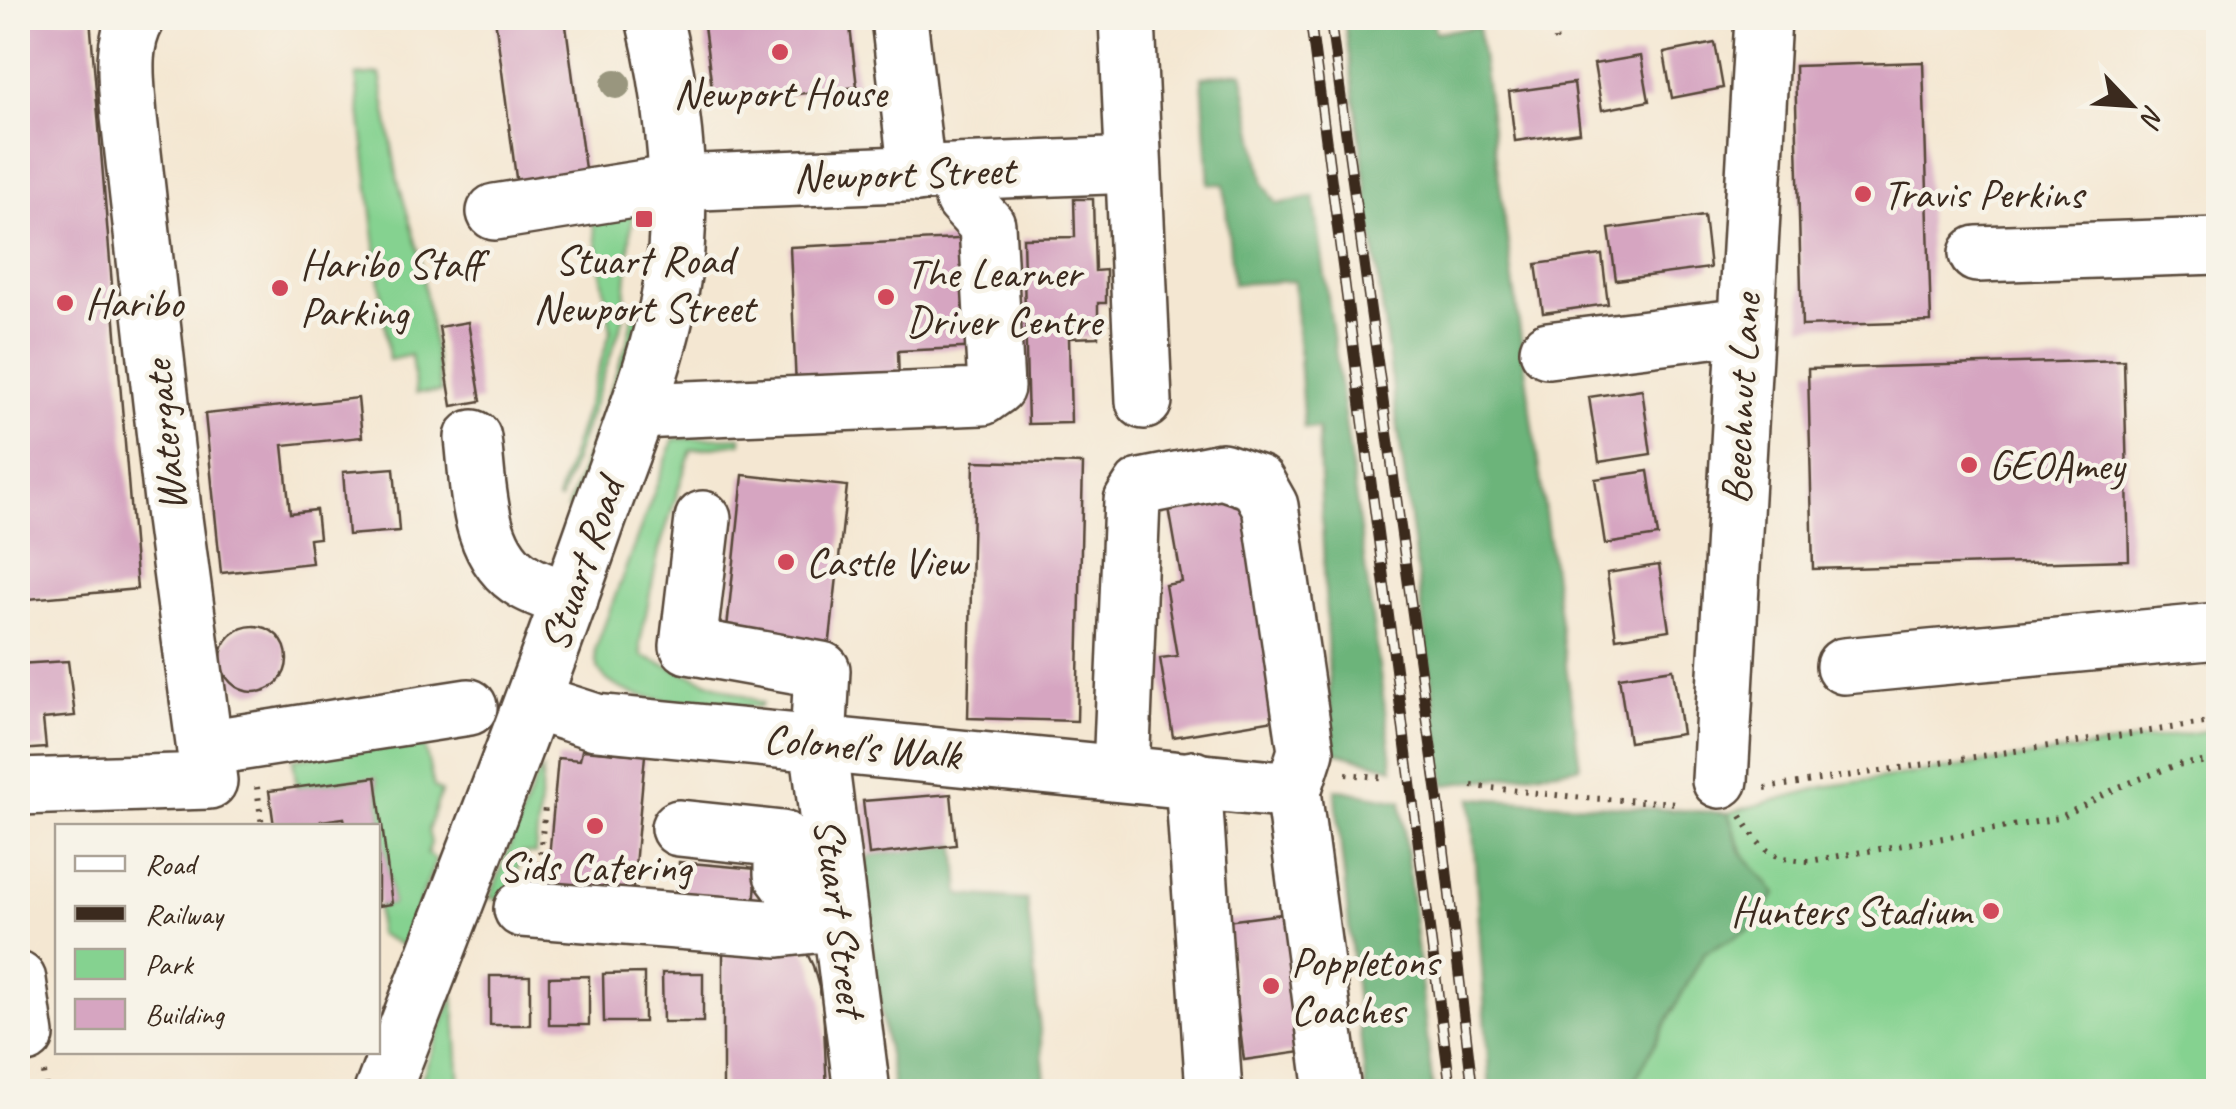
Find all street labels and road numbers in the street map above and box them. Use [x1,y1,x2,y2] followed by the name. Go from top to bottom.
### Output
[792,144,1020,204] street label: Newport Street
[1709,290,1773,505] street label: Beechnut Lane
[130,355,199,514] street label: Watergate
[528,466,638,658] street label: Stuart Road
[762,712,965,782] street label: Colonel's Walk
[802,815,879,1024] street label: Stuart Street

